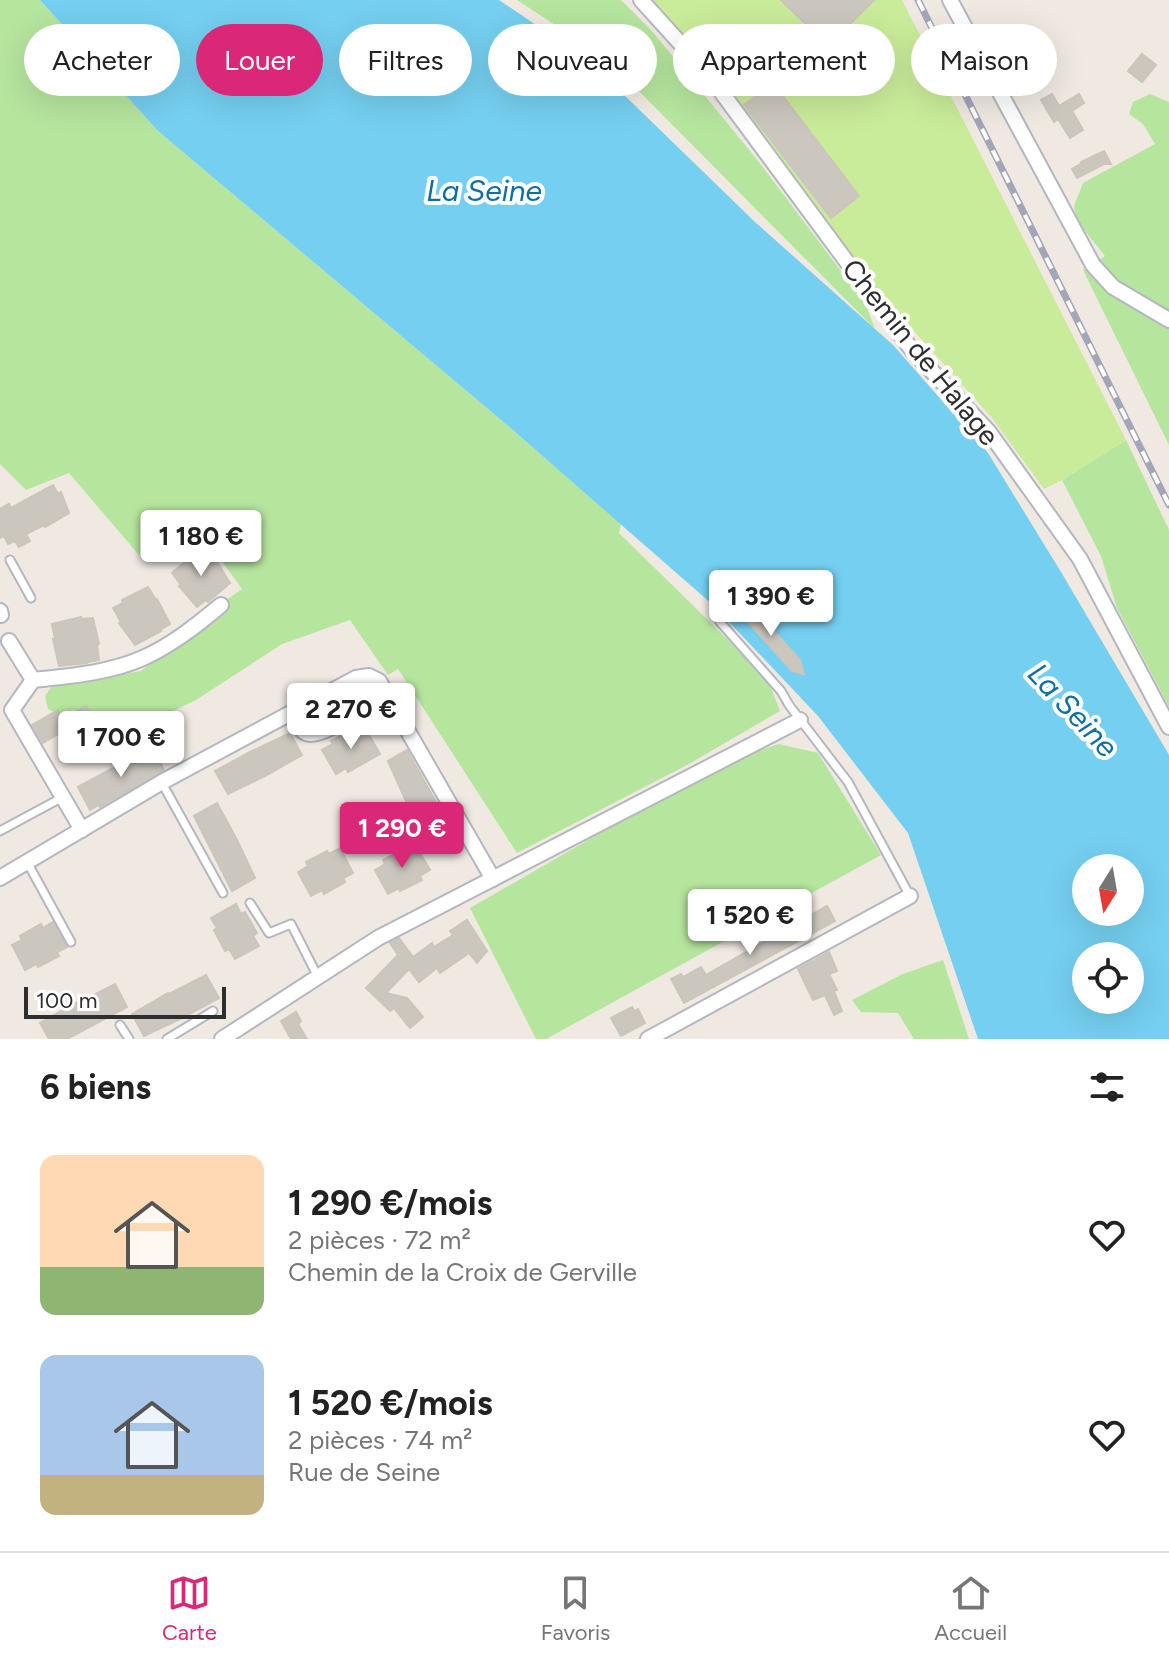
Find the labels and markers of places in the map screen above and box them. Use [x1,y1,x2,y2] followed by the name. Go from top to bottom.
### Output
[127,510,275,578] pin: 1 180 €
[697,570,845,638] pin: 1 390 €
[277,683,425,751] pin: 2 270 €
[47,711,195,779] pin: 1 700 €
[328,802,476,870] pin: 1 290 €
[676,889,824,957] pin: 1 520 €

